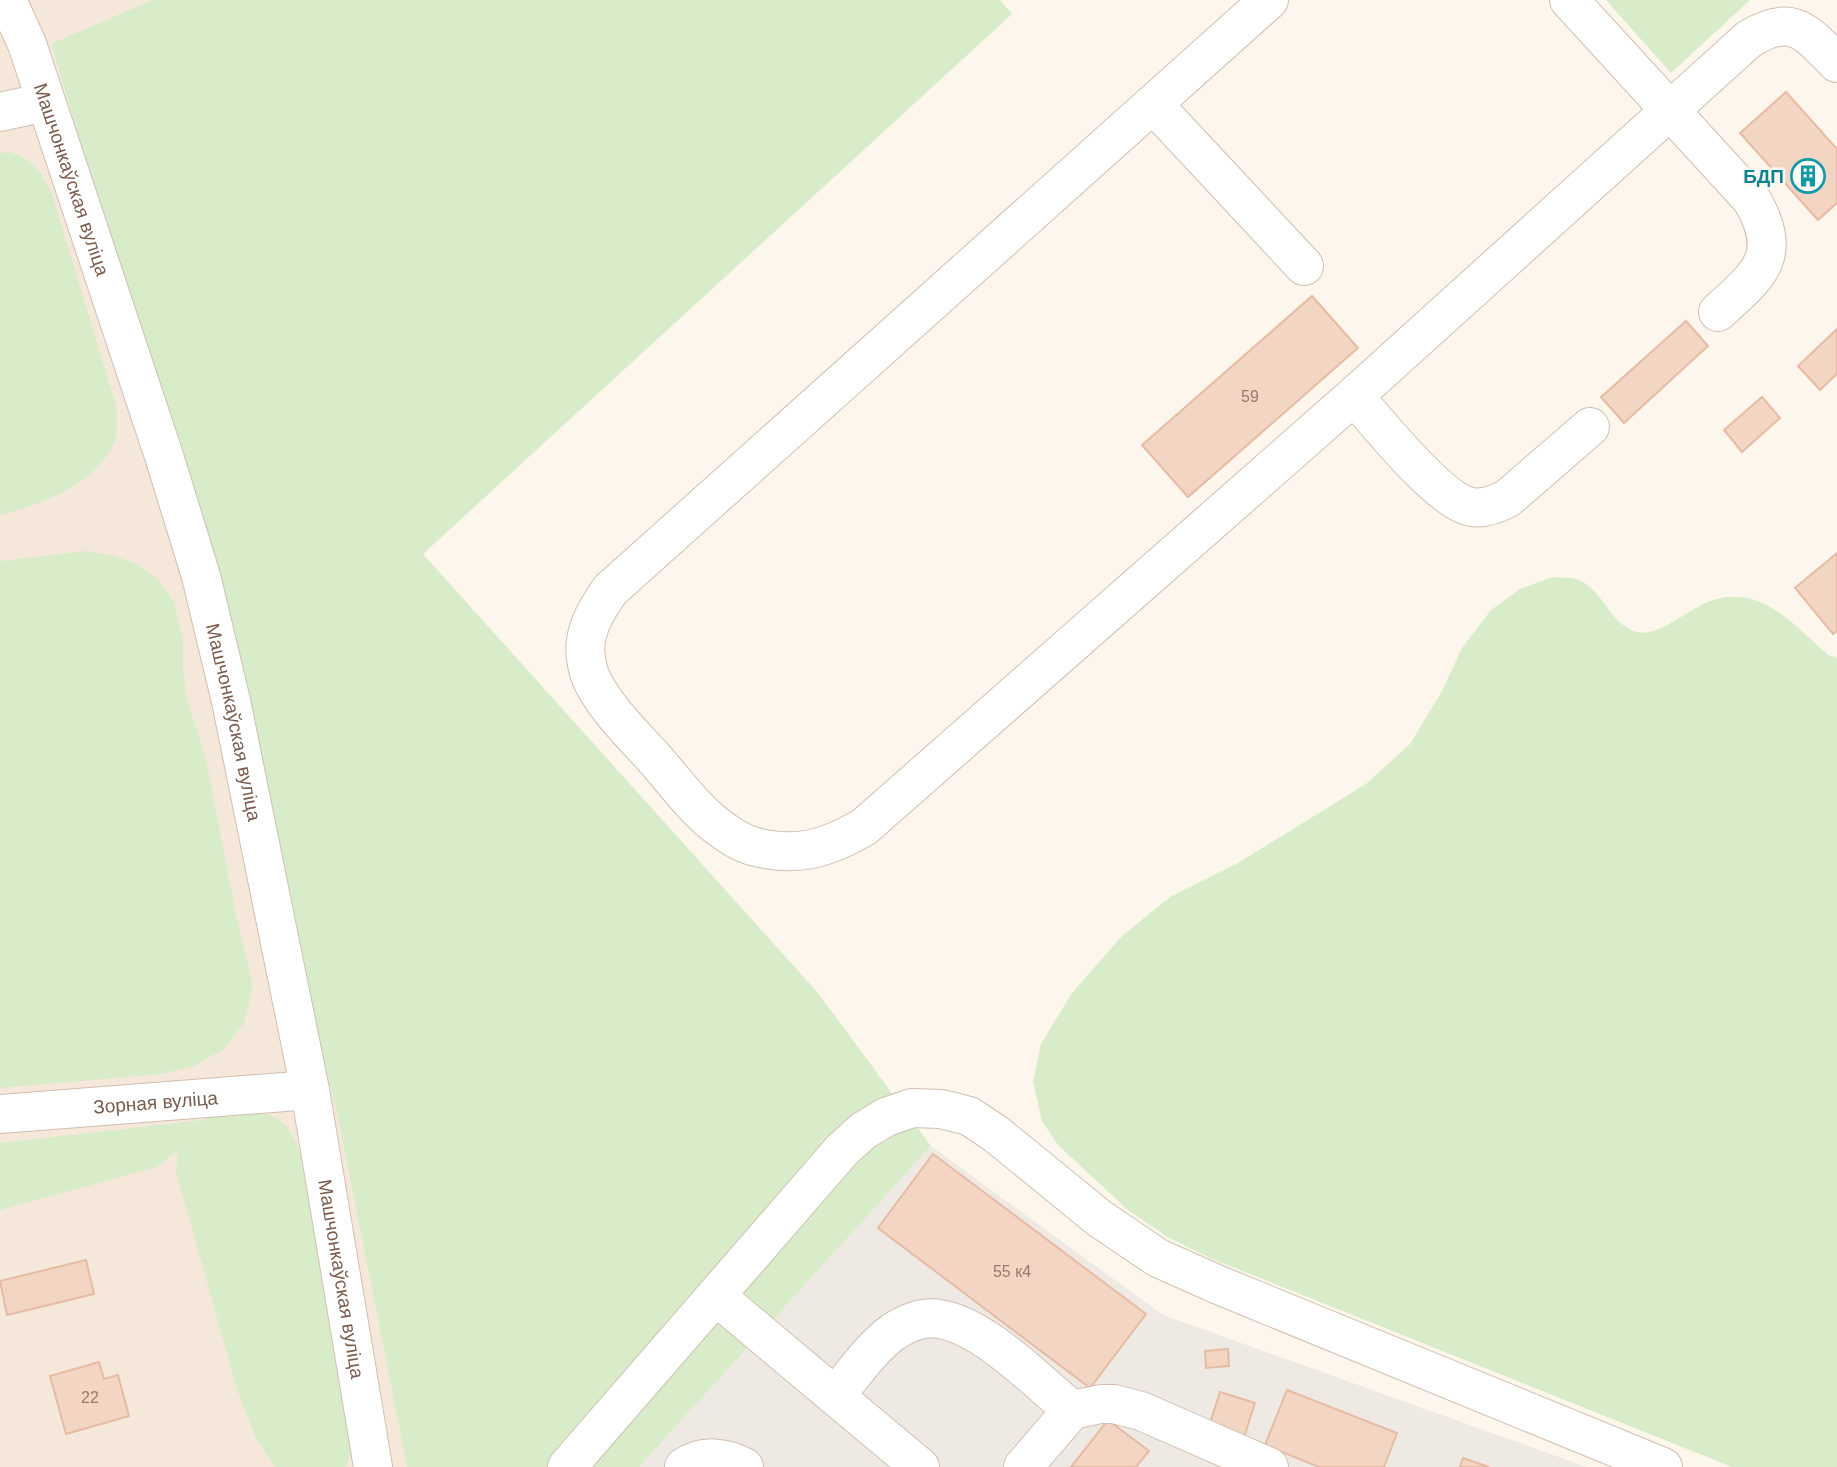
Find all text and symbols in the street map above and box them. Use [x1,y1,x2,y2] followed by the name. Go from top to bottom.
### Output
[30,81,113,279] street label: Машчонкаўская вуліца
[1789,157,1827,195] building icon: БДП
[1743,166,1784,187] place label: БДП
[1241,388,1259,405] house number: 59
[202,621,265,823] street label: Машчонкаўская вуліца
[93,1087,219,1118] street label: Зорная вуліца
[314,1178,368,1380] street label: Машчонкаўская вуліца
[993,1263,1031,1280] house number: 55 к4
[81,1389,99,1406] house number: 22

